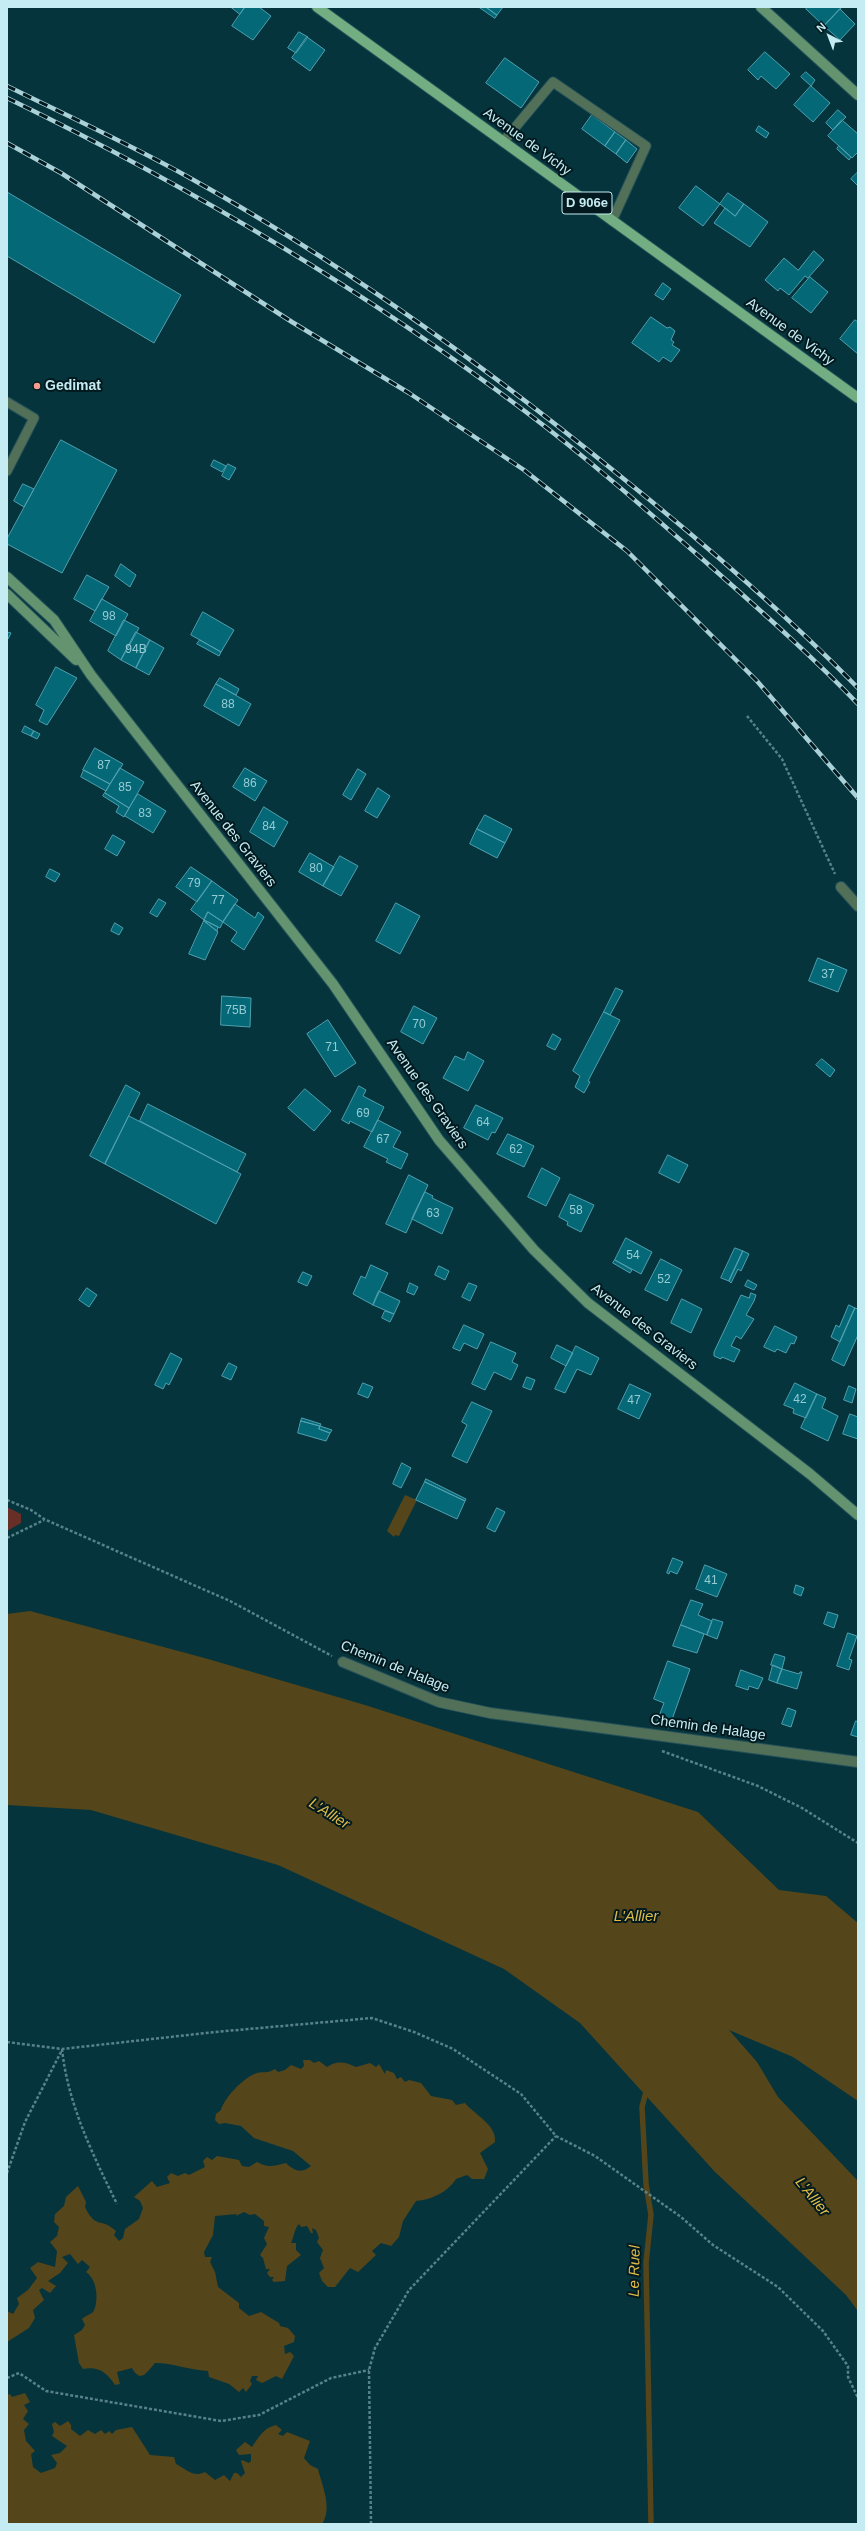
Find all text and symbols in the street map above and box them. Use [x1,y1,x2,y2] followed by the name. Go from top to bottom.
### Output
[809,16,849,56] north arrow
[814,20,828,34] text: N
[480,104,574,180] street label: Avenue de Vichy
[562,192,612,214] road number: D 906e
[743,294,837,370] street label: Avenue de Vichy
[45,378,101,394] place label: Gedimat
[32,381,42,391] marker: Gedimat
[102,610,116,624] house number: 98
[125,643,147,657] house number: 94B
[221,698,235,712] house number: 88
[97,759,111,773] house number: 87
[186,777,280,891] street label: Avenue des Graviers
[243,777,257,791] house number: 86
[118,781,132,795] house number: 85
[138,807,152,821] house number: 83
[262,820,276,834] house number: 84
[309,862,323,876] house number: 80
[187,877,201,891] house number: 79
[211,894,225,908] house number: 77
[821,968,835,982] house number: 37
[225,1004,247,1018] house number: 75B
[412,1018,426,1032] house number: 70
[383,1036,471,1152] street label: Avenue des Graviers
[325,1041,339,1055] house number: 71
[356,1107,370,1121] house number: 69
[476,1116,490,1130] house number: 64
[376,1133,390,1147] house number: 67
[509,1143,523,1157] house number: 62
[569,1204,583,1218] house number: 58
[426,1207,440,1221] house number: 63
[626,1249,640,1263] house number: 54
[657,1273,671,1287] house number: 52
[587,1280,701,1374] street label: Avenue des Graviers
[793,1393,807,1407] house number: 42
[627,1394,641,1408] house number: 47
[704,1574,718,1588] house number: 41
[338,1637,452,1697] street label: Chemin de Halage
[649,1712,767,1744] street label: Chemin de Halage
[305,1795,353,1833] water label: L'Allier
[614,1908,658,1926] water label: L'Allier
[791,2174,833,2220] water label: L'Allier
[626,2245,644,2297] water label: Le Ruel

